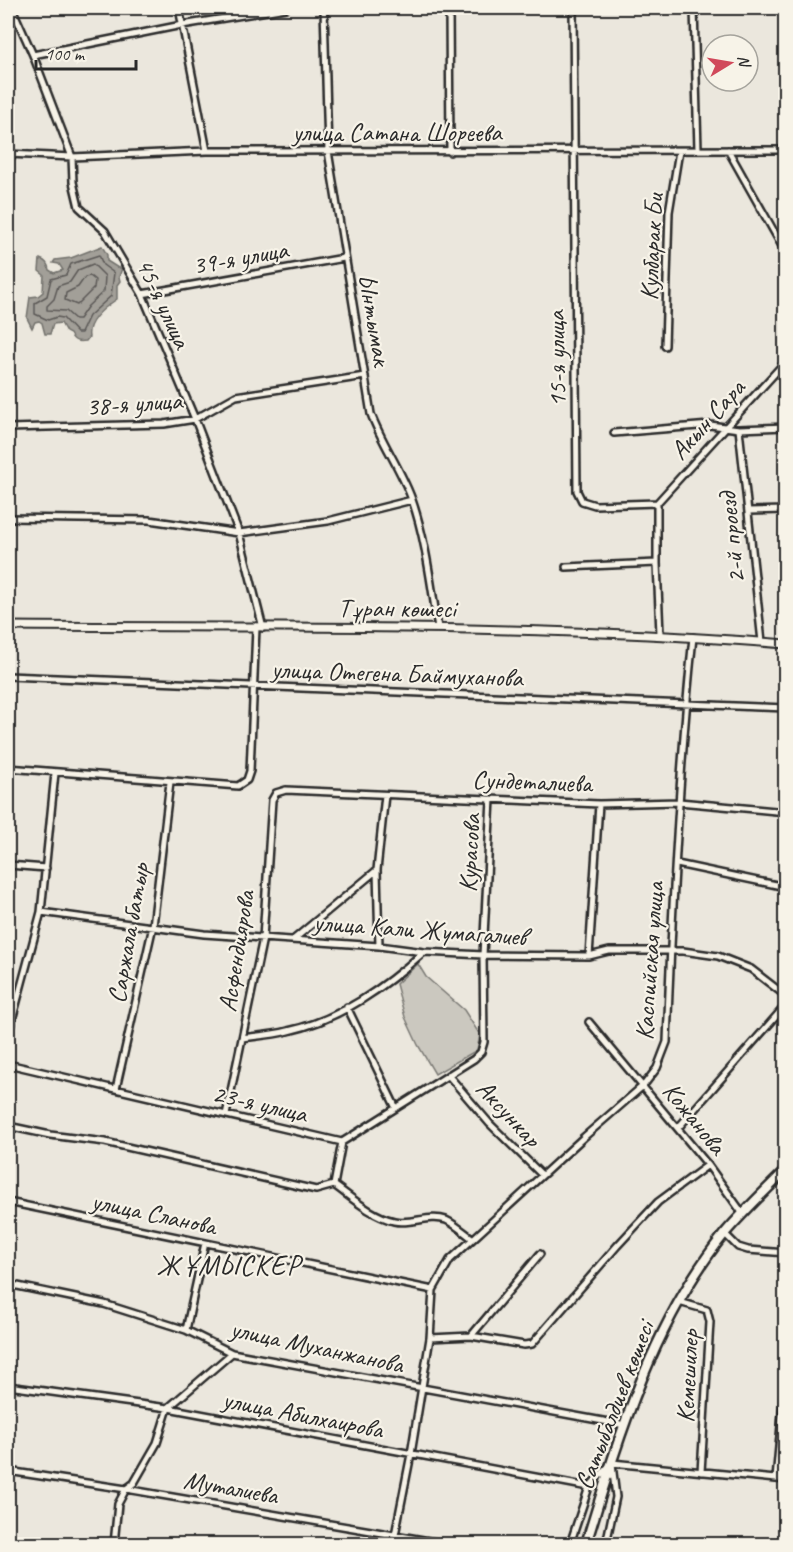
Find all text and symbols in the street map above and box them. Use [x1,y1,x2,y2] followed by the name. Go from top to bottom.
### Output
[36,33,136,71] scale bar
[700,33,760,93] north arrow
[45,43,86,65] text: 100 m
[733,54,755,70] text: N
[291,116,503,149] street label: улица Сатана Шореева
[632,192,671,301] street label: Кулбарак Би
[190,233,292,282] street label: 39-я улица
[128,253,200,355] street label: 45-я улица
[350,272,399,371] street label: Ынтымак
[539,309,574,407] street label: 15-я улица
[663,371,753,467] street label: Акын Сара
[85,384,185,423] street label: 38-я улица
[710,488,753,585] street label: 2-й проезд
[338,592,459,625] street label: Тұран көшесі
[269,653,525,694] street label: улица Отегена Баймуханова
[472,763,595,800] street label: Сундеталиева
[451,812,488,893] street label: Курасова
[100,859,157,1006] street label: Саржала батыр
[628,879,672,1041] street label: Каспийская улица
[211,887,263,1014] street label: Асфендиярова
[311,905,534,954] street label: улица Кали Жумагалиев
[469,1072,550,1156] street label: Аксункар
[655,1075,735,1163] street label: Кожанова
[209,1077,312,1131] street label: 23-я улица
[87,1184,222,1243] street label: улица Сланова
[157,1248,304,1283] district label: ЖҰМЫСКЕР
[226,1312,408,1381] street label: улица Муханжанова
[567,1313,663,1494] street label: Сатыбалдиев көшесі
[669,1328,706,1423] street label: Кемешилер
[218,1382,387,1446] street label: улица Абилхаирова
[181,1463,282,1512] street label: Муталиева

